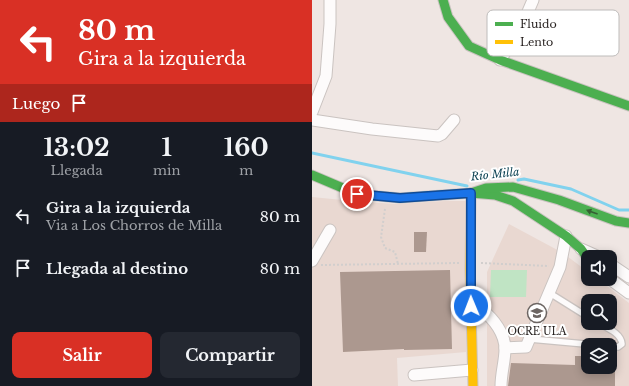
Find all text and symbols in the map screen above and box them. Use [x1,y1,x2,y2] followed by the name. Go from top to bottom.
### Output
[487,10,619,56] legend
[78,13,155,48] text: 80 m
[12,16,64,68] icon: left
[520,17,557,31] text: Fluido
[520,35,553,49] text: Lento
[78,48,246,70] text: Gira a la izquierda
[68,92,90,114] icon: arrive
[12,94,60,113] text: Luego
[43,133,110,162] text: 13:02
[162,133,172,162] text: 1
[224,133,269,162] text: 160
[51,162,103,179] text: Llegada
[153,162,180,179] text: min
[239,162,253,179] text: m
[469,164,520,184] water label: Río Milla
[340,177,374,211] pin
[346,183,368,205] icon: arrive
[46,198,190,217] text: Gira a la izquierda
[12,205,34,227] icon: left
[260,207,300,226] text: 80 m
[585,209,597,215] one-way arrow
[46,217,222,234] text: Via a Los Chorros de Milla
[581,250,617,374] map controls
[581,250,617,286] button: sound
[12,257,34,279] icon: arrive
[46,259,188,278] text: Llegada al destino
[260,259,300,278] text: 80 m
[450,285,492,327] position arrow
[581,294,617,330] button: search
[526,302,548,324] school or university icon: OCRE ULA
[507,325,567,338] place label: OCRE ULA
[12,332,152,378] button: Salir
[160,332,300,378] button: Compartir
[581,338,617,374] button: layers

